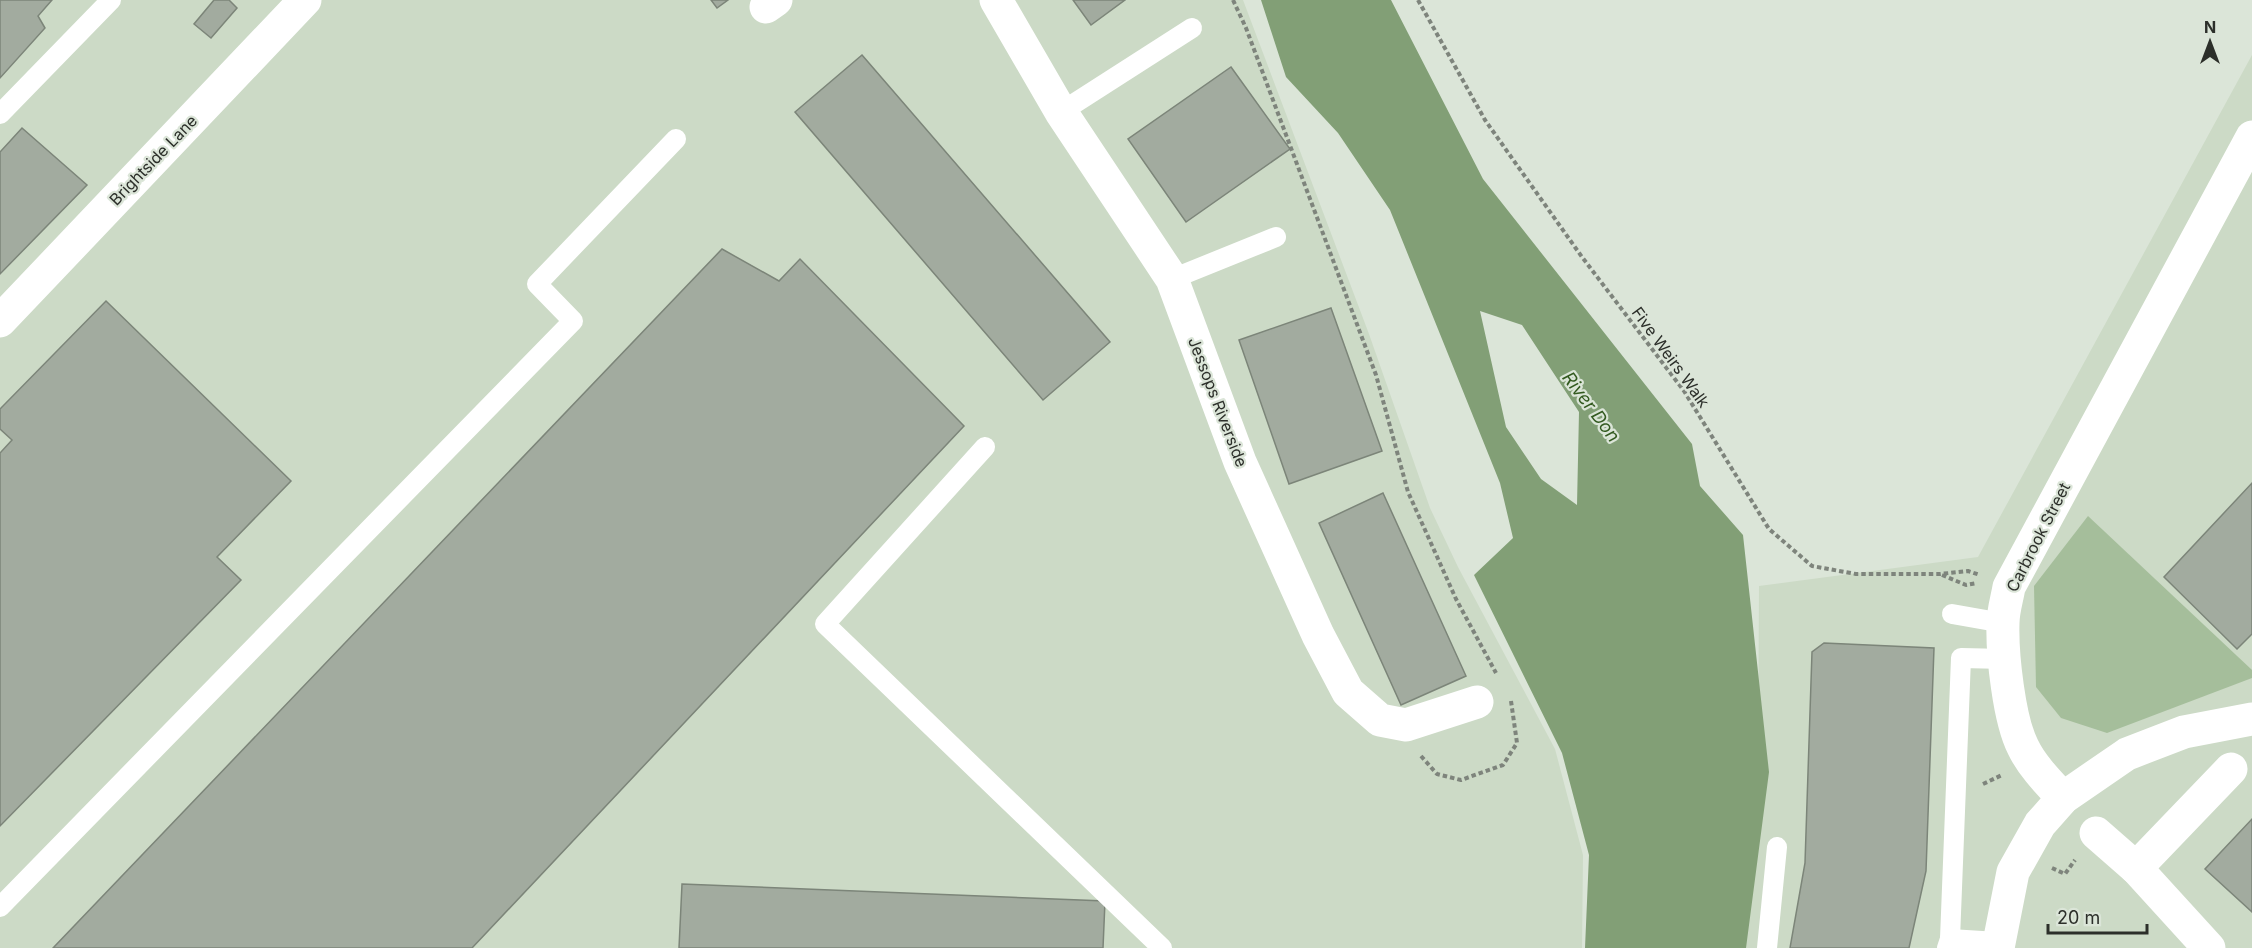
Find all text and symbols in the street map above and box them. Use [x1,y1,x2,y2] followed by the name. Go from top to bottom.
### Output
[2180,12,2240,72] north arrow
[2204,17,2216,37] text: N
[105,111,201,209] street label: Brightside Lane
[1628,303,1714,411] street label: Five Weirs Walk
[1184,334,1252,470] street label: Jessops Riverside
[1558,367,1625,446] water label: River Don
[2002,479,2074,595] street label: Carbrook Street
[2048,897,2147,935] scale bar
[2057,907,2100,928] text: 20 m

